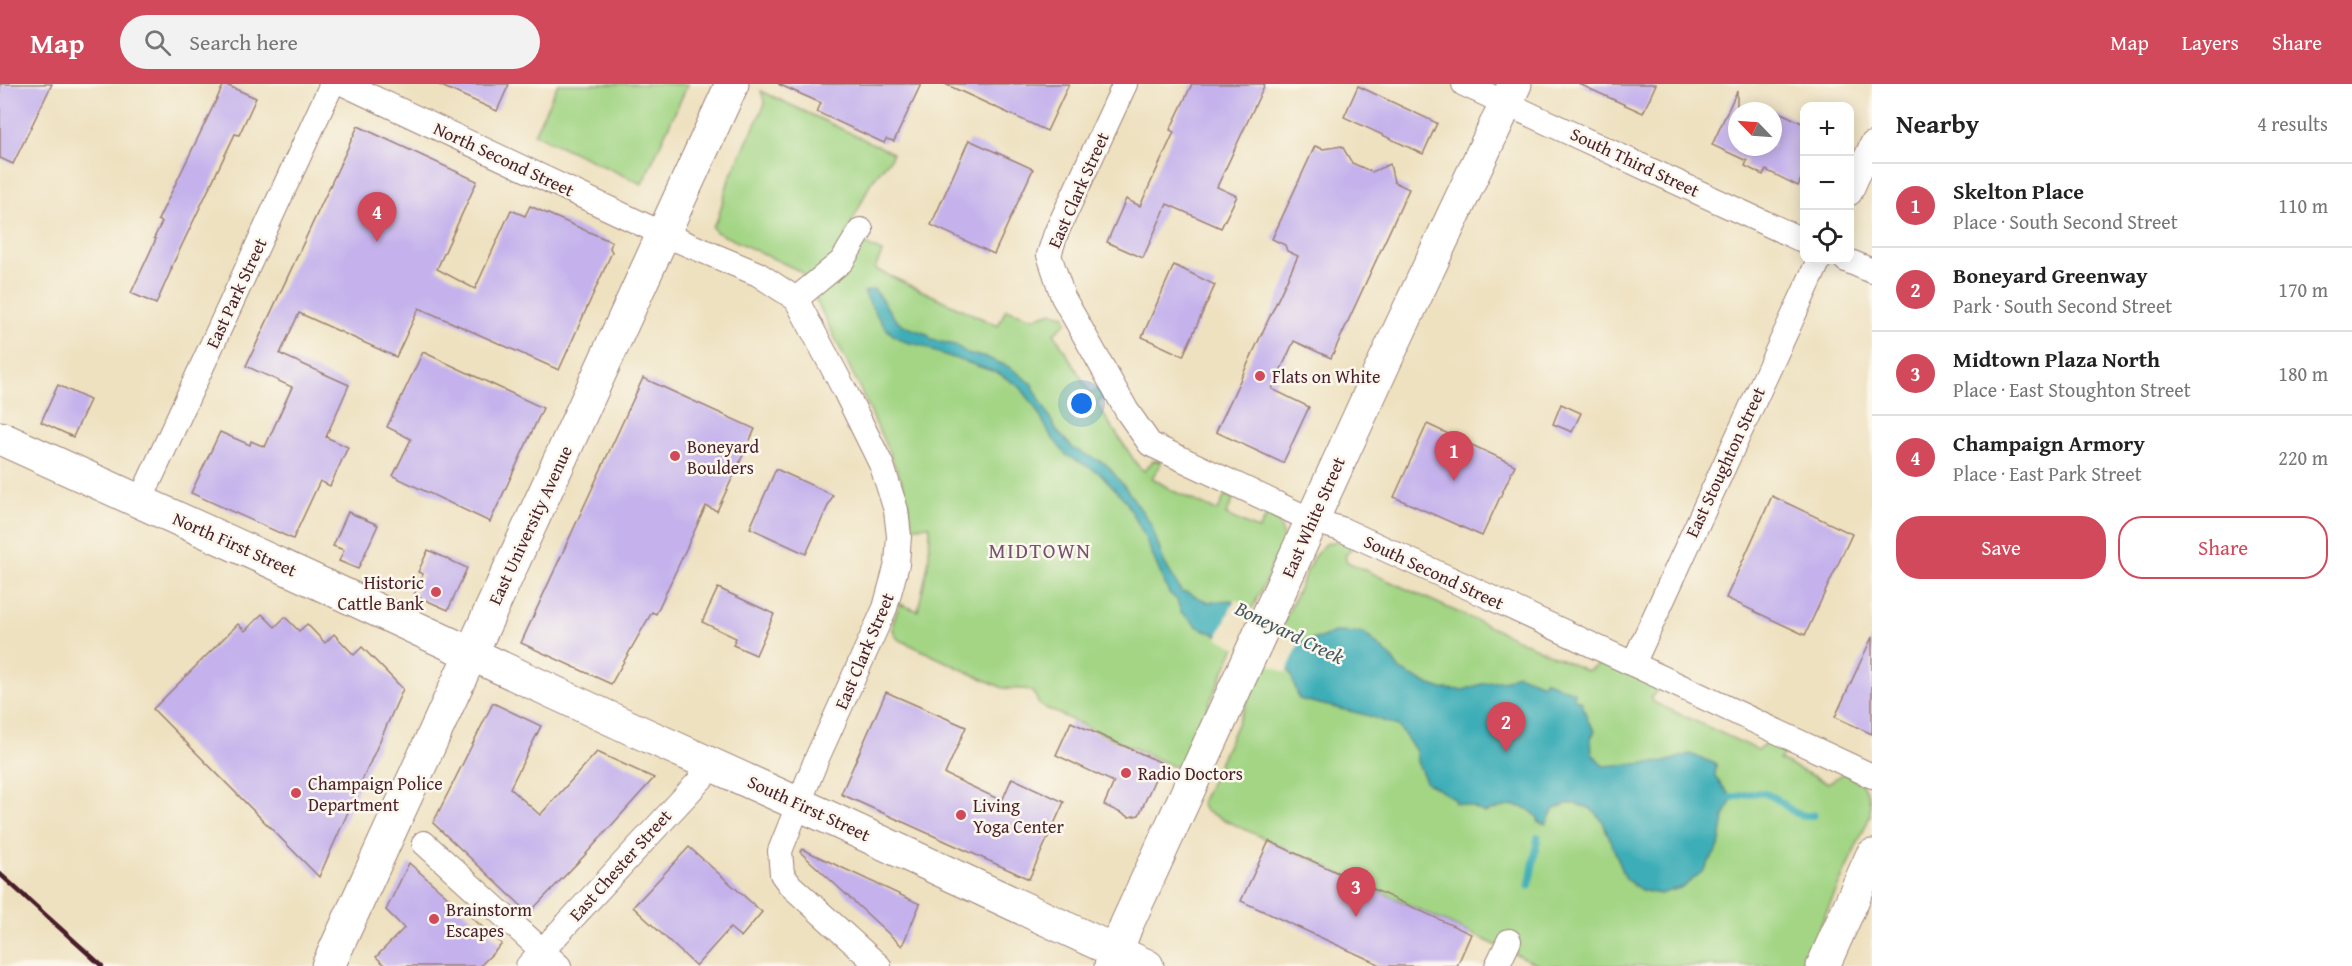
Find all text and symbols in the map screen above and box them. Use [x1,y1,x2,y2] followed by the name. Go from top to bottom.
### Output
[120,15,540,69] search box
[30,22,84,63] text: Map
[141,26,174,59] icon: search
[189,26,298,58] text: Search here
[2110,27,2149,58] text: Map
[2182,27,2239,58] text: Layers
[2272,27,2322,58] text: Share
[1728,102,1782,156] north arrow
[1800,102,1854,264] map controls
[1800,102,1854,156] button: +
[1896,104,1979,143] text: Nearby
[2257,109,2328,138] text: 4 results
[429,115,579,204] street label: North Second Street
[1566,120,1705,204] street label: South Third Street
[1040,127,1116,252] street label: East Clark Street
[1800,156,1854,210] button: −
[1953,175,2084,207] text: Skelton Place
[1910,191,1921,220] text: 1
[2278,191,2328,220] text: 110 m
[358,192,397,242] pin: 4
[1953,207,2178,236] text: Place · South Second Street
[1800,210,1854,264] button: locate
[199,233,274,353] street label: East Park Street
[1953,259,2148,291] text: Boneyard Greenway
[1910,275,1921,304] text: 2
[2278,275,2328,304] text: 170 m
[1953,291,2172,320] text: Park · South Second Street
[1953,343,2160,375] text: Midtown Plaza North
[1910,359,1921,388] text: 3
[2278,359,2328,388] text: 180 m
[1272,363,1380,390] place label: Flats on White
[1253,369,1267,383] marker: Flats on White
[1953,375,2191,404] text: Place · East Stoughton Street
[1678,382,1772,542] street label: East Stoughton Street
[1067,389,1096,418] your location
[1953,427,2145,459] text: Champaign Armory
[1434,432,1474,481] pin: 1
[687,433,759,481] place label: Boneyard Boulders
[481,441,579,609] street label: East University Avenue
[1910,443,1921,472] text: 4
[2278,443,2328,472] text: 220 m
[668,449,682,463] marker: Boneyard Boulders
[1274,452,1352,582] street label: East White Street
[1953,459,2142,488] text: Place · East Park Street
[169,505,302,584] street label: North First Street
[1896,516,2106,579] button: Save
[2118,516,2328,579] button: Share
[1360,528,1509,617] street label: South Second Street
[988,535,1092,566] district label: MIDTOWN
[338,569,425,617] place label: Historic Cattle Bank
[429,585,443,599] marker: Historic Cattle Bank
[827,588,901,714] street label: East Clark Street
[1230,593,1350,671] water label: Boneyard Creek
[1486,702,1526,752] pin: 2
[1138,760,1243,787] place label: Radio Doctors
[1119,766,1133,780] marker: Radio Doctors
[743,768,875,848] street label: South First Street
[308,770,443,818] place label: Champaign Police Department
[289,786,303,800] marker: Champaign Police Department
[973,792,1064,840] place label: Living Yoga Center
[562,803,678,927] street label: East Chester Street
[954,808,968,822] marker: Living Yoga Center
[1336,868,1376,917] pin: 3
[446,896,532,944] place label: Brainstorm Escapes
[427,912,441,926] marker: Brainstorm Escapes

